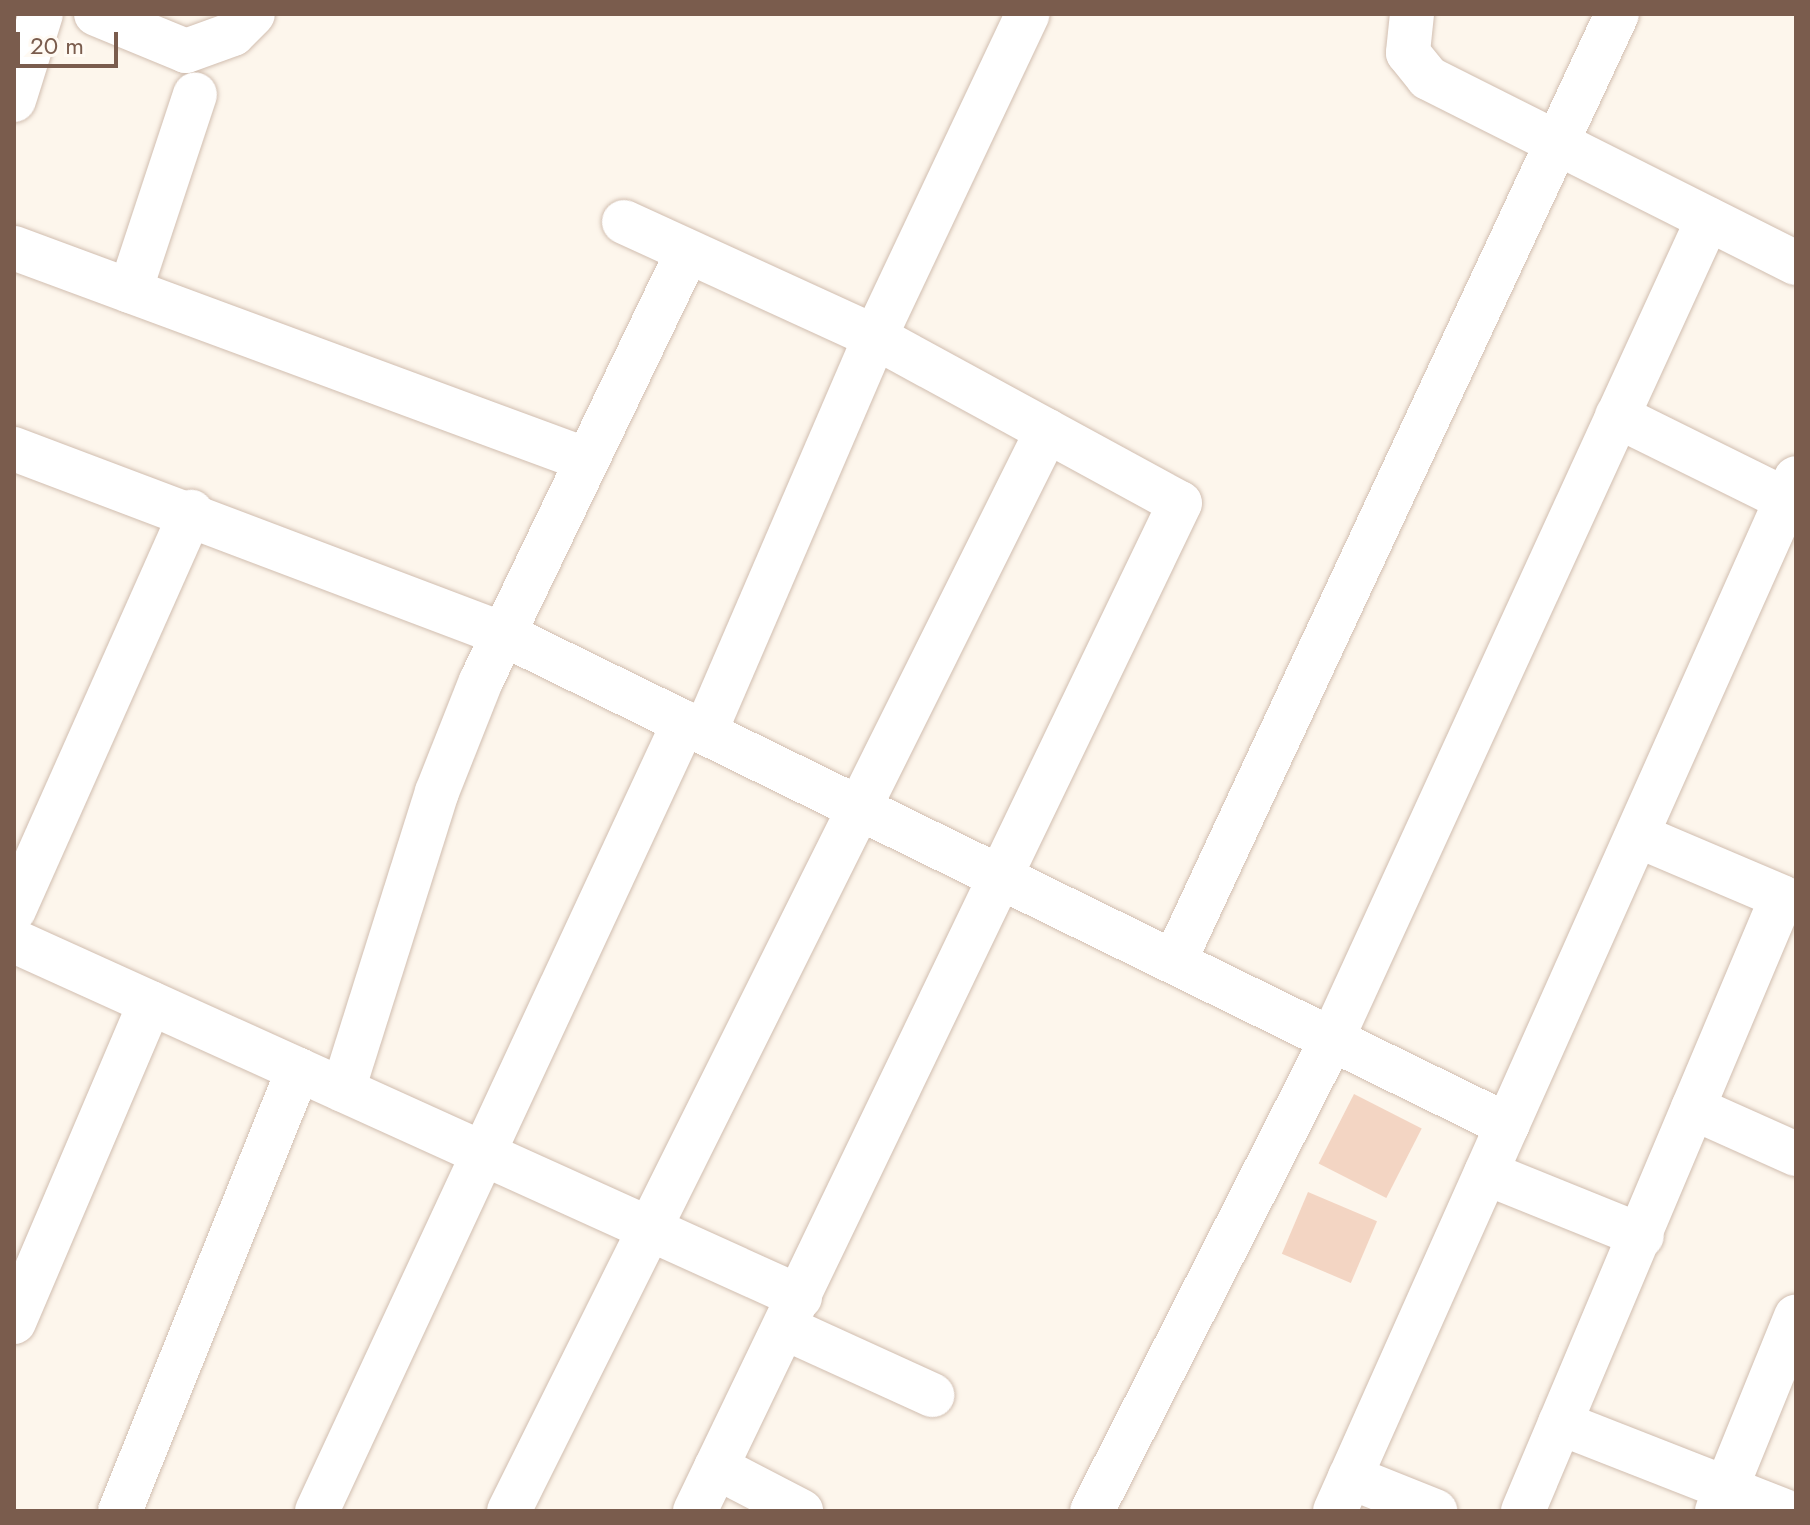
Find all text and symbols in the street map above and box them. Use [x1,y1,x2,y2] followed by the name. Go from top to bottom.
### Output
[20,16,122,66] scale bar
[30,28,84,63] text: 20 m

